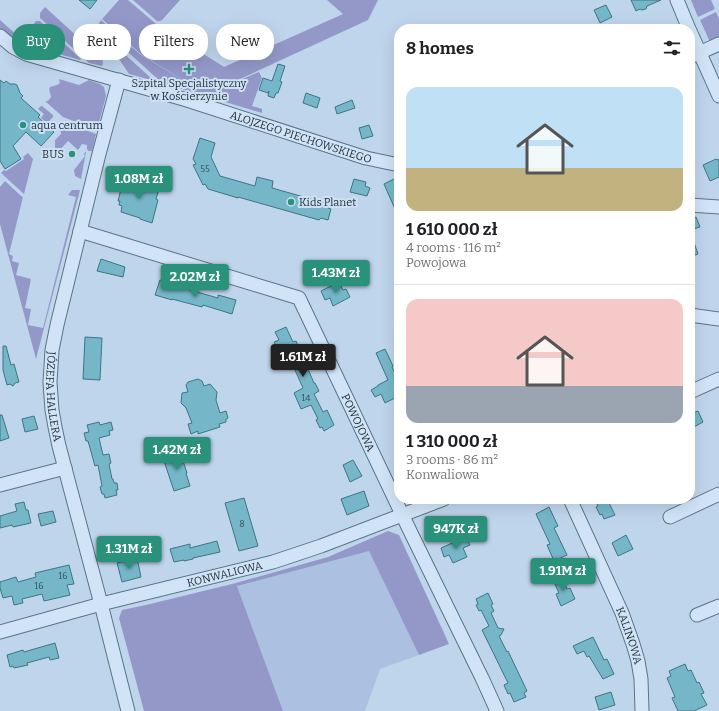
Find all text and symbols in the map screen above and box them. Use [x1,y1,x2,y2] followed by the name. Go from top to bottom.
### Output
[12,24,65,60] chip: Buy
[73,24,131,60] chip: Rent
[139,24,208,60] chip: Filters
[216,24,274,60] chip: New
[661,37,683,59] icon: filters
[406,38,474,59] text: 8 homes
[183,63,195,75] marker: Szpital Specjalistyczny w Kościerzynie
[132,77,247,103] place label: Szpital Specjalistyczny w Kościerzynie
[228,108,373,166] street label: ALOJZEGO PIECHOWSKIEGO
[509,113,581,185] icon: home
[31,119,103,132] place label: aqua centrum
[18,120,28,130] marker: aqua centrum
[42,148,64,161] place label: BUS
[67,149,77,159] marker: BUS
[200,164,210,174] house number: 55
[98,166,180,200] pin: 1.08M zł
[114,171,164,186] text: 1.08M zł
[299,196,356,209] place label: Kids Planet
[286,197,296,207] marker: Kids Planet
[406,219,498,240] text: 1 610 000 zł
[406,240,501,255] text: 4 rooms · 116 m²
[406,255,466,270] text: Powojowa
[295,260,377,294] pin: 1.43M zł
[154,264,236,298] pin: 2.02M zł
[312,265,360,280] text: 1.43M zł
[170,269,220,284] text: 2.02M zł
[509,325,581,397] icon: home
[262,344,344,378] pin: 1.61M zł
[280,349,326,364] text: 1.61M zł
[43,350,64,443] street label: JÓZEFA HALLERA
[339,392,377,454] street label: POWOJOWA
[302,393,311,403] house number: 14
[406,431,498,452] text: 1 310 000 zł
[136,437,218,471] pin: 1.42M zł
[153,442,201,457] text: 1.42M zł
[406,452,498,467] text: 3 rooms · 86 m²
[406,467,479,482] text: Konwaliowa
[419,516,493,550] pin: 947K zł
[239,519,245,529] house number: 8
[433,521,479,536] text: 947K zł
[88,536,170,570] pin: 1.31M zł
[106,541,152,556] text: 1.31M zł
[522,558,604,592] pin: 1.91M zł
[186,559,264,590] street label: KONWALIOWA
[540,563,586,578] text: 1.91M zł
[59,571,67,581] house number: 16
[35,581,43,591] house number: 16
[613,605,645,666] street label: KALINOWA

